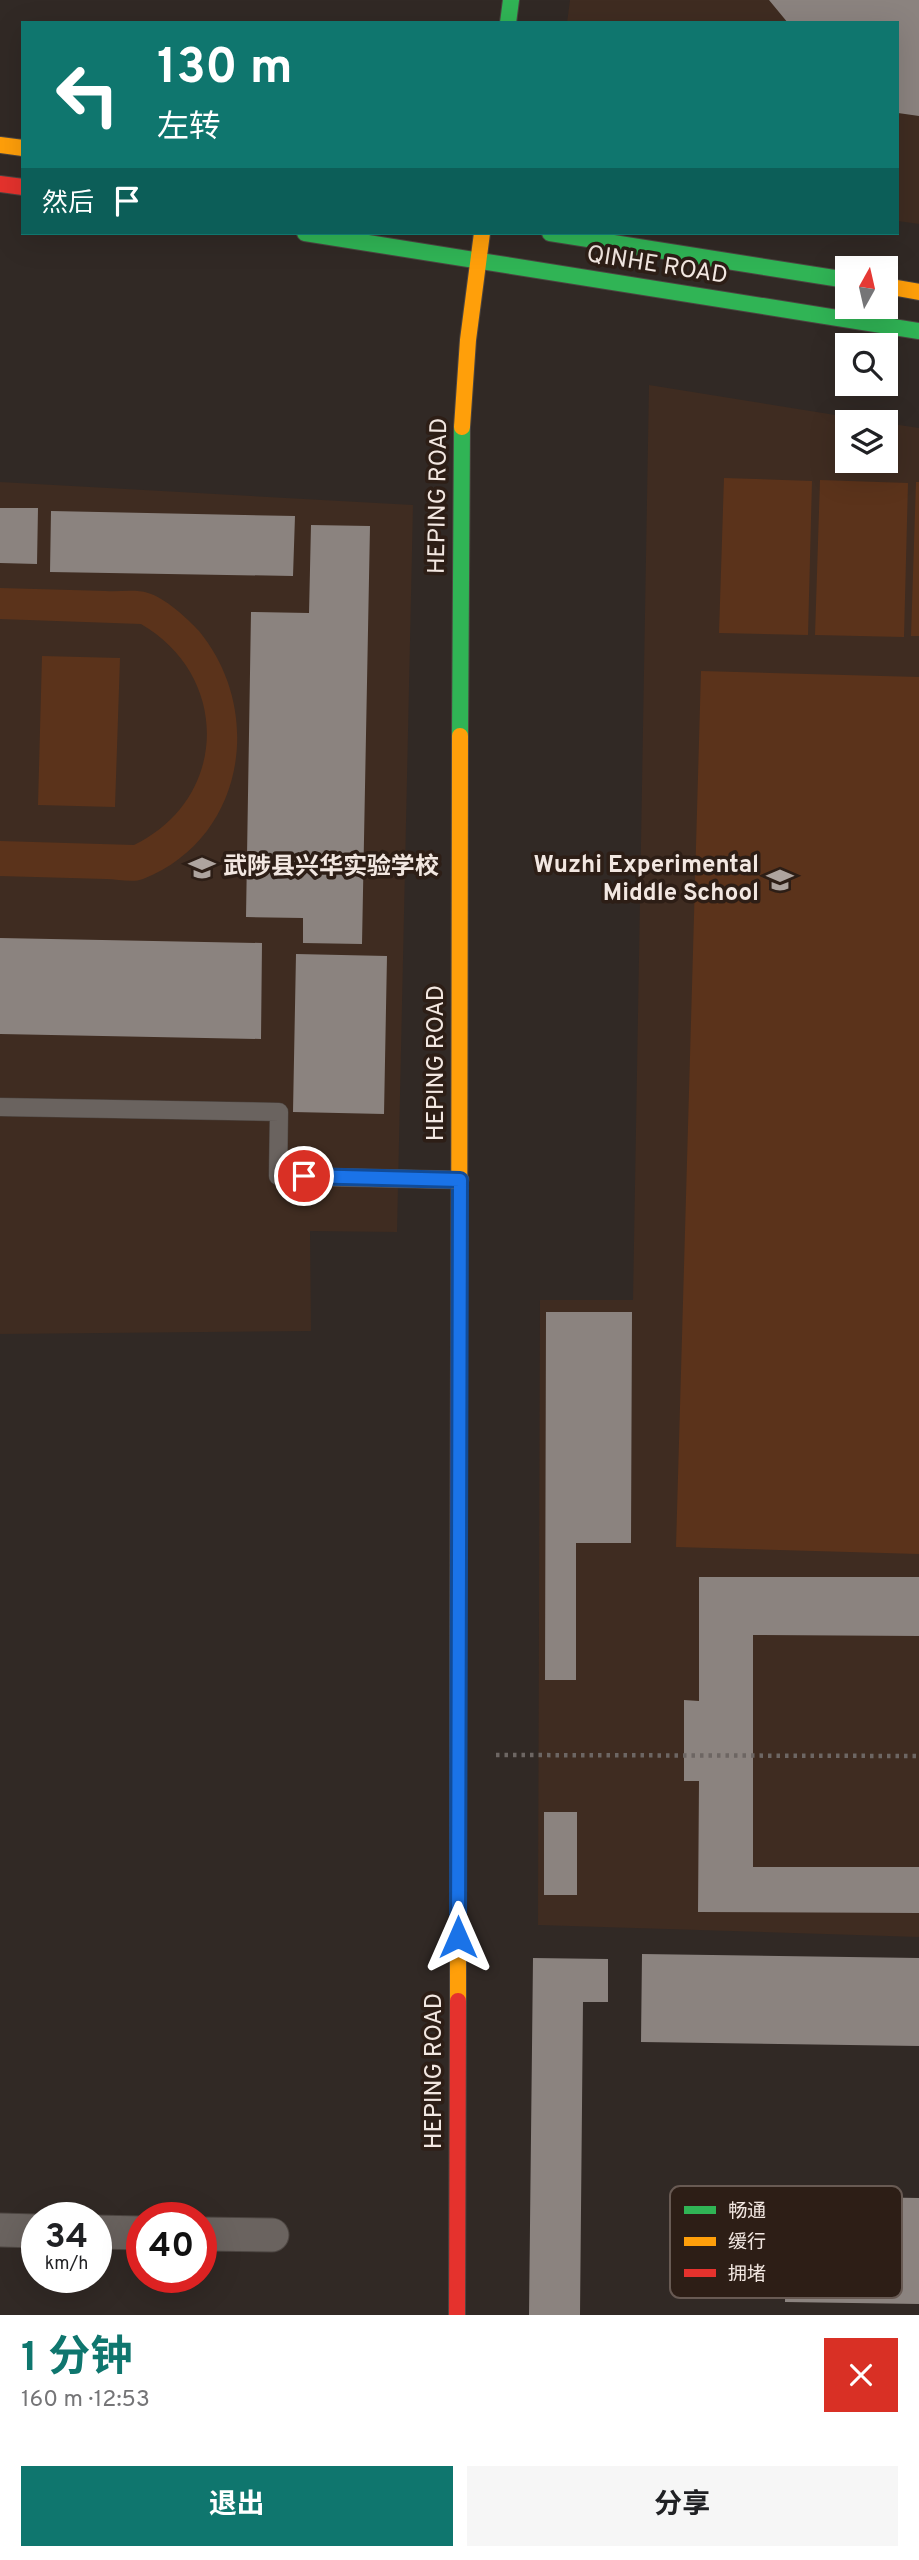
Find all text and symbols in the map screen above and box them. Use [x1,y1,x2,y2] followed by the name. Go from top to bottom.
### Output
[157,39,293,101] text: 130 m
[42,49,133,140] icon: left
[157,109,221,149] text: 左转
[108,182,146,220] icon: arrive
[42,188,94,221] text: 然后
[584,240,730,292] street label: QINHE ROAD
[835,256,898,318] north arrow
[835,256,898,473] map controls
[835,333,898,396] button: search
[835,410,898,473] button: layers
[423,418,455,574] street label: HEPING ROAD
[533,851,759,909] place label: Wuzhi Experimental Middle School
[187,853,217,883] school or university icon: 武陟县兴华实验学校
[223,853,439,883] place label: 武陟县兴华实验学校
[765,865,795,895] school or university icon: Wuzhi Experimental Middle School
[422,985,452,1141] street label: HEPING ROAD
[274,1146,334,1206] pin
[285,1157,323,1195] icon: arrive
[421,1900,495,1974] position arrow
[420,1993,450,2149] street label: HEPING ROAD
[670,2186,902,2298] legend
[728,2200,766,2224] text: 畅通
[126,2202,217,2293] speed limit sign: 40
[45,2216,88,2260] text: 34
[728,2231,766,2255] text: 缓行
[45,2253,88,2276] text: km/h
[728,2263,766,2287] text: 拥堵
[21,2333,132,2386] text: 1 分钟
[824,2338,898,2412] button: close
[21,2386,150,2415] text: 160 m · 12:53
[21,2466,453,2546] button: 退出
[467,2466,898,2546] button: 分享

